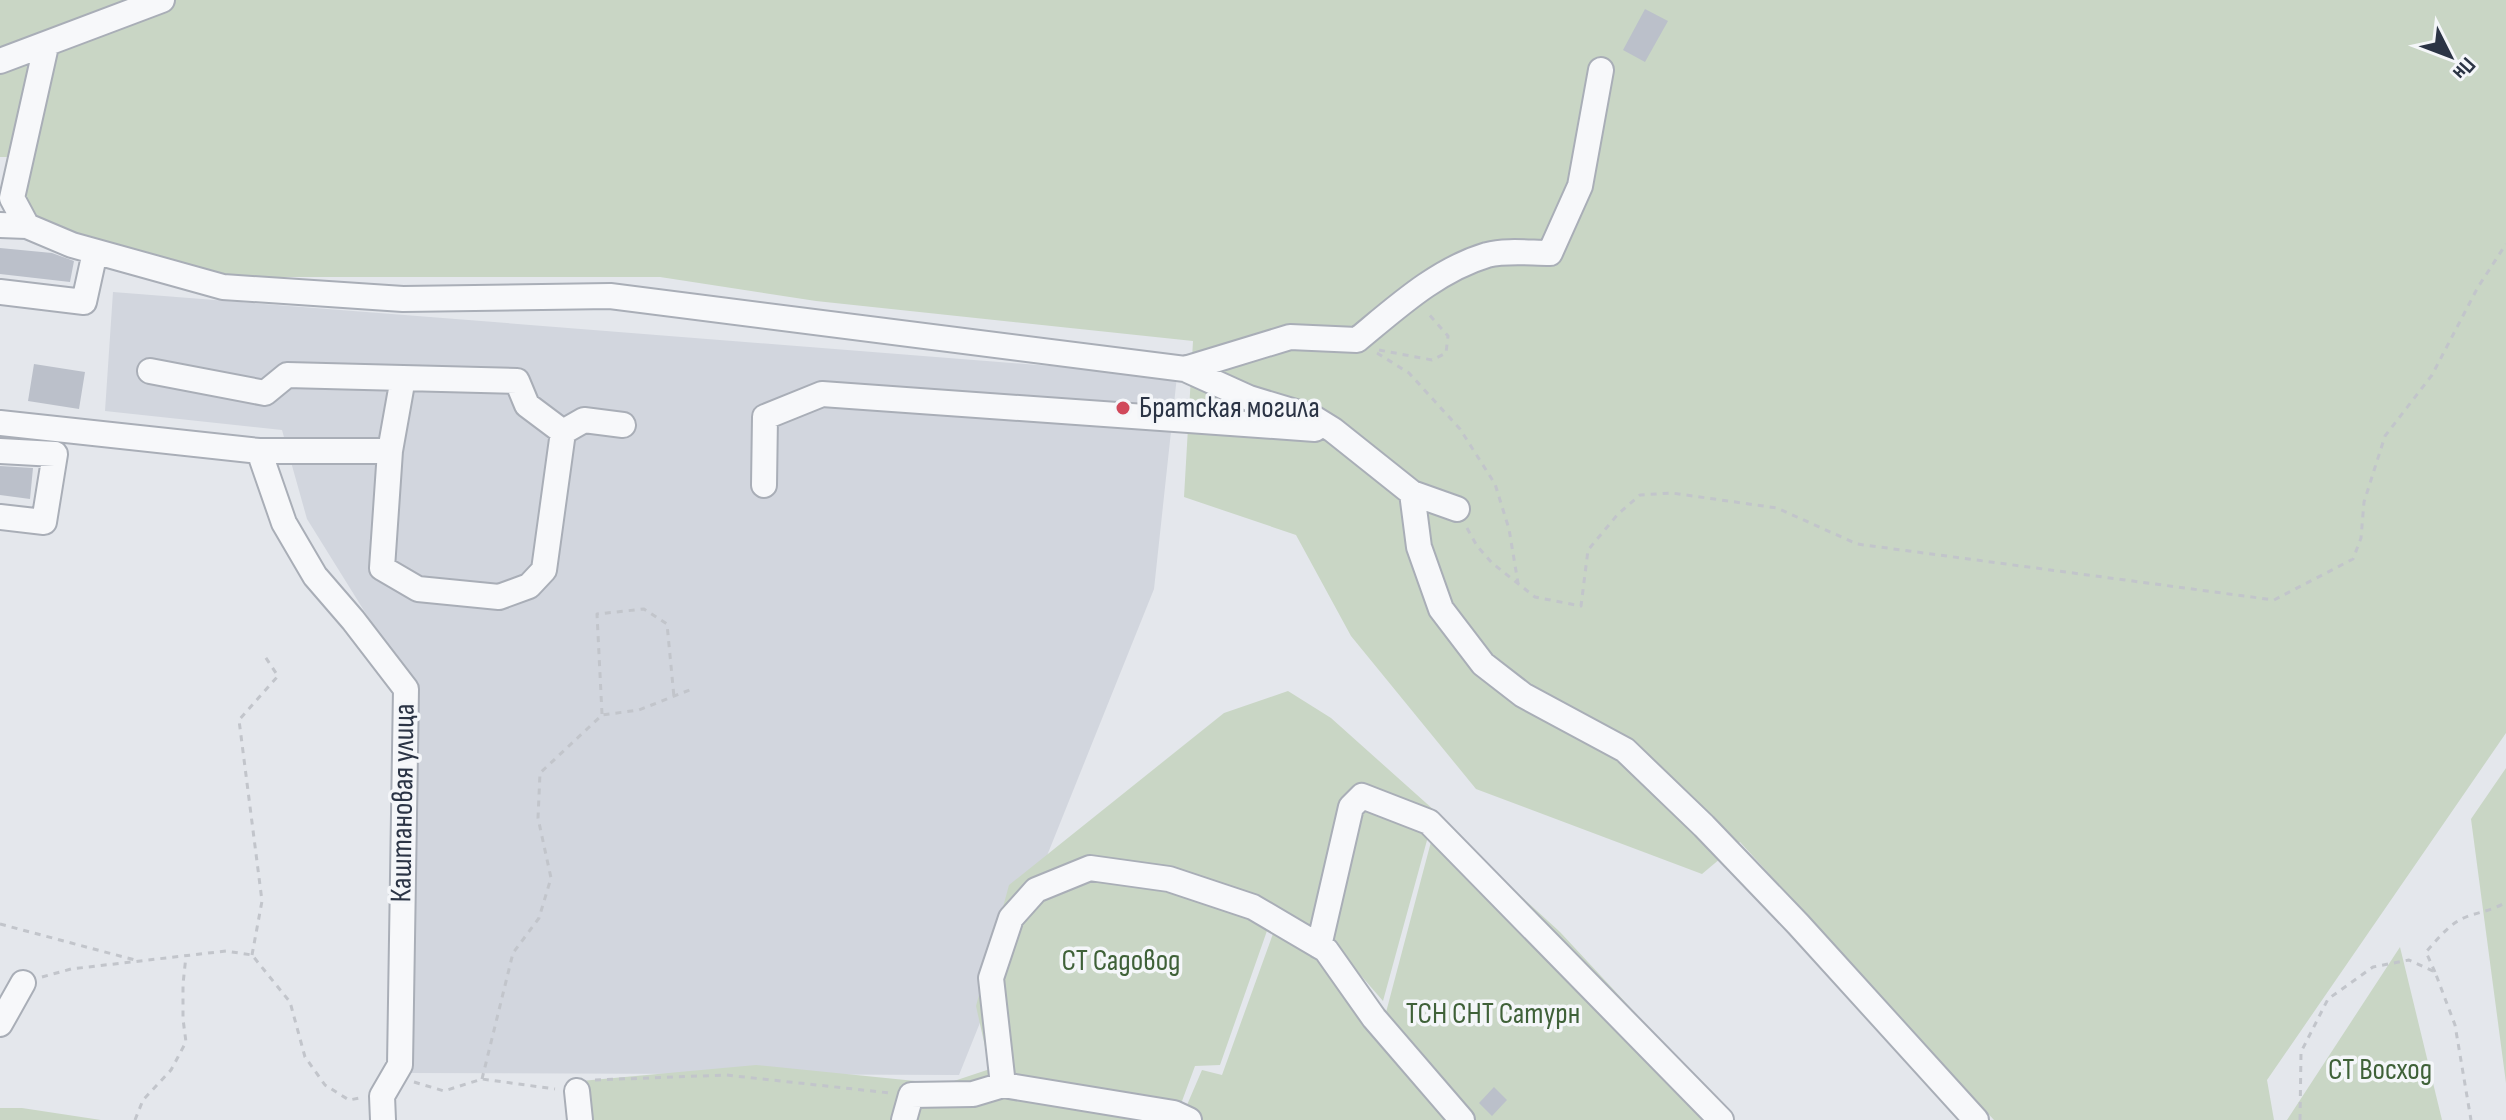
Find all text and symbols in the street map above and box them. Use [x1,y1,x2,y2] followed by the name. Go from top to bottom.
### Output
[2410,16,2490,96] north arrow
[2447,51,2481,85] text: Пн
[1139,390,1320,426] place label: Братская могила
[1114,399,1132,417] marker: Братская могила
[383,703,423,903] street label: Каштановая улица
[1061,943,1181,979] park label: СТ Садовод
[1406,996,1580,1032] park label: ТСН СНТ Сатурн
[2328,1052,2432,1088] park label: СТ Восход

